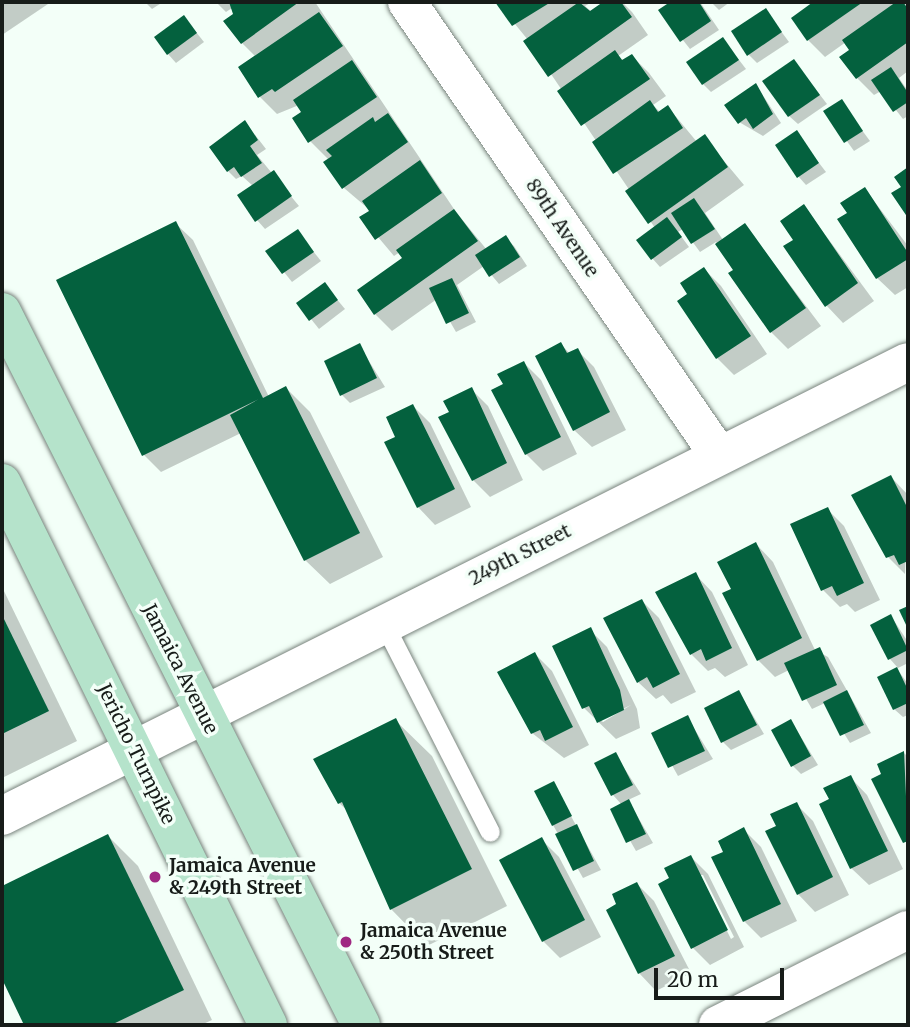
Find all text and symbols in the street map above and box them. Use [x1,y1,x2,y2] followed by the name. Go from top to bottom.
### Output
[521,175,603,281] street label: 89th Avenue
[465,520,575,590] street label: 249th Street
[137,600,223,738] street label: Jamaica Avenue
[92,680,180,828] street label: Jericho Turnpike
[169,855,316,899] place label: Jamaica Avenue & 249th Street
[147,869,163,885] marker: Jamaica Avenue & 249th Street
[360,920,507,964] place label: Jamaica Avenue & 250th Street
[338,934,354,950] marker: Jamaica Avenue & 250th Street
[658,954,788,998] scale bar
[667,966,718,993] text: 20 m

